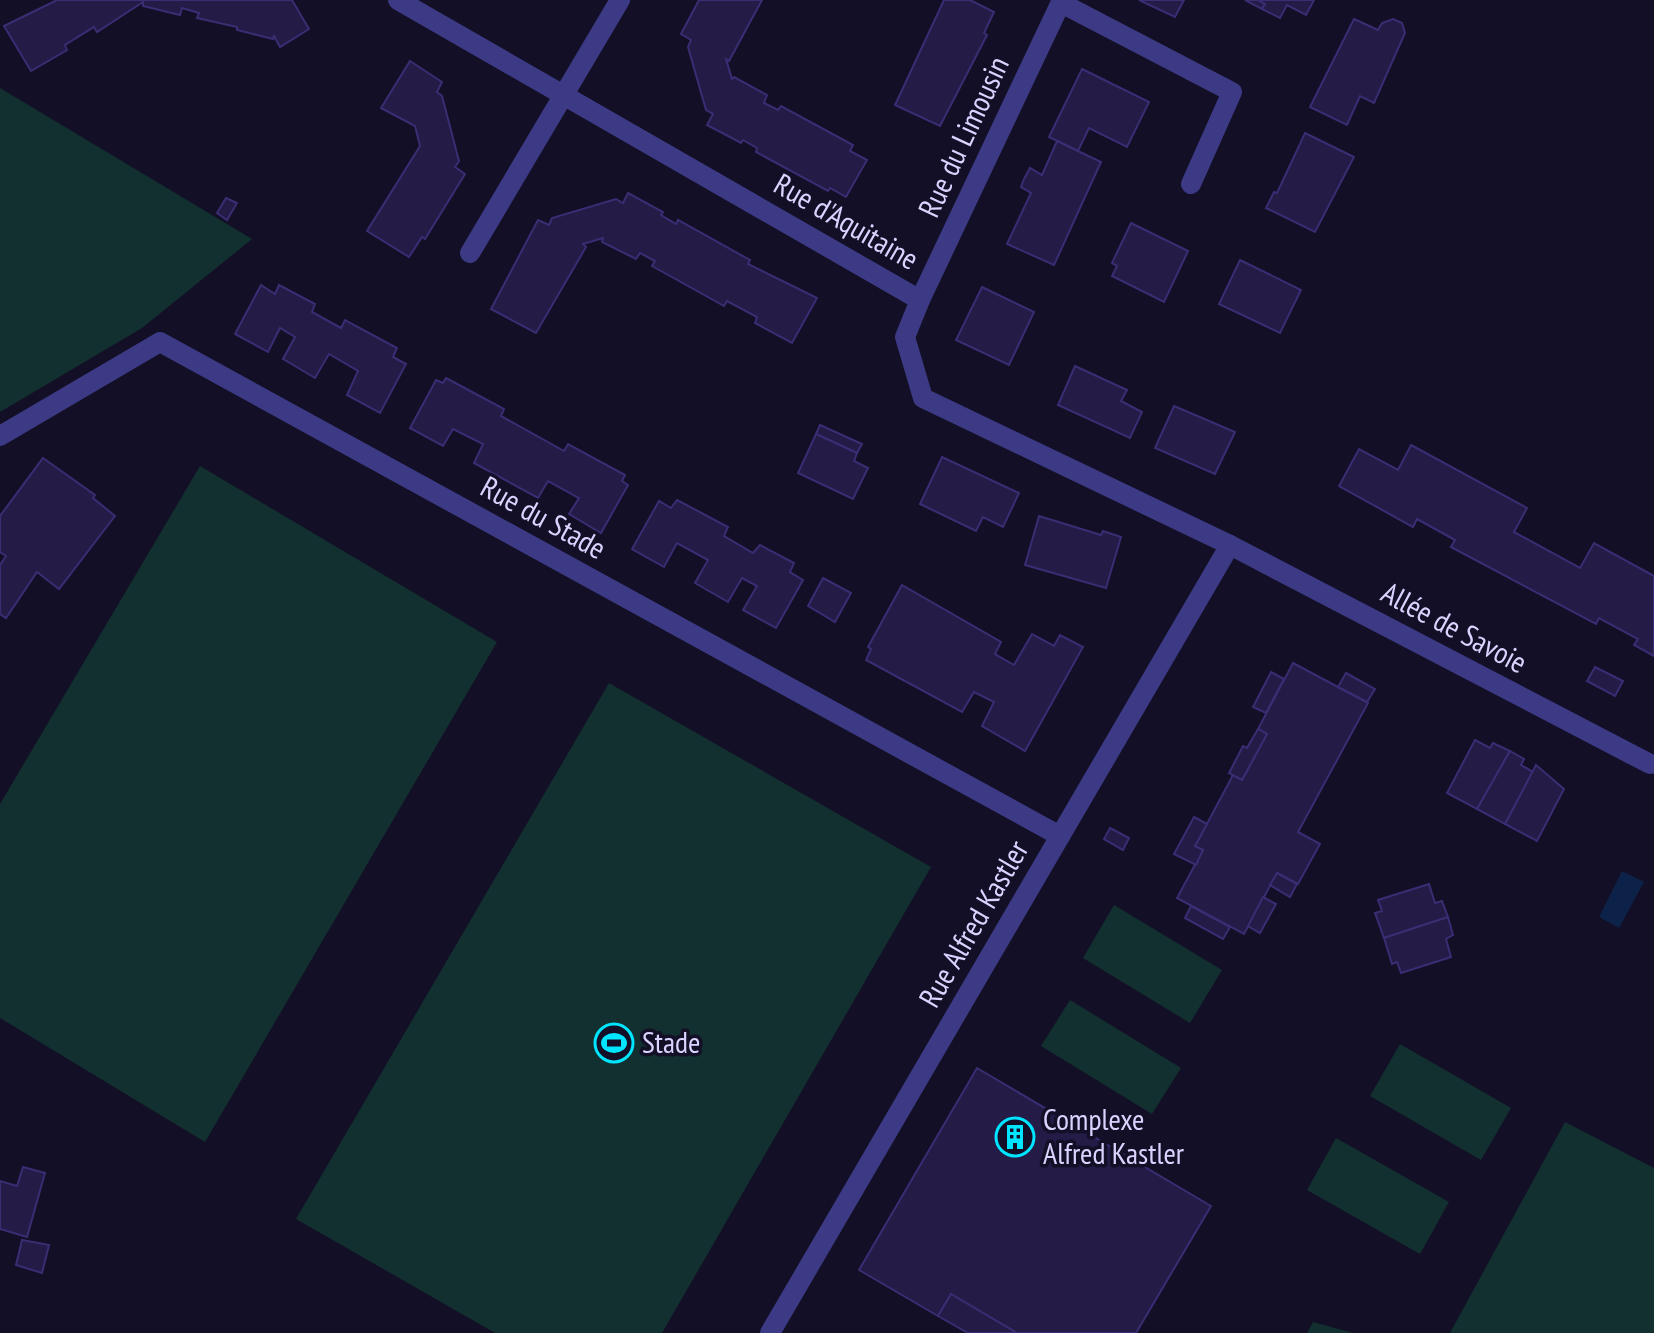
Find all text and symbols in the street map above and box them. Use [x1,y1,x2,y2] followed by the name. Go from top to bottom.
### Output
[908,50,1017,223] street label: Rue du Limousin
[768,164,926,278] street label: Rue d'Aquitaine
[474,466,613,567] street label: Rue du Stade
[1375,572,1534,681] street label: Allée de Savoie
[909,832,1037,1014] street label: Rue Alfred Kastler
[593,1022,635,1064] sports icon: Stade
[642,1022,700,1061] place label: Stade
[1043,1099,1185,1172] place label: Complexe Alfred Kastler
[994,1116,1036,1158] building icon: Complexe Alfred Kastler

